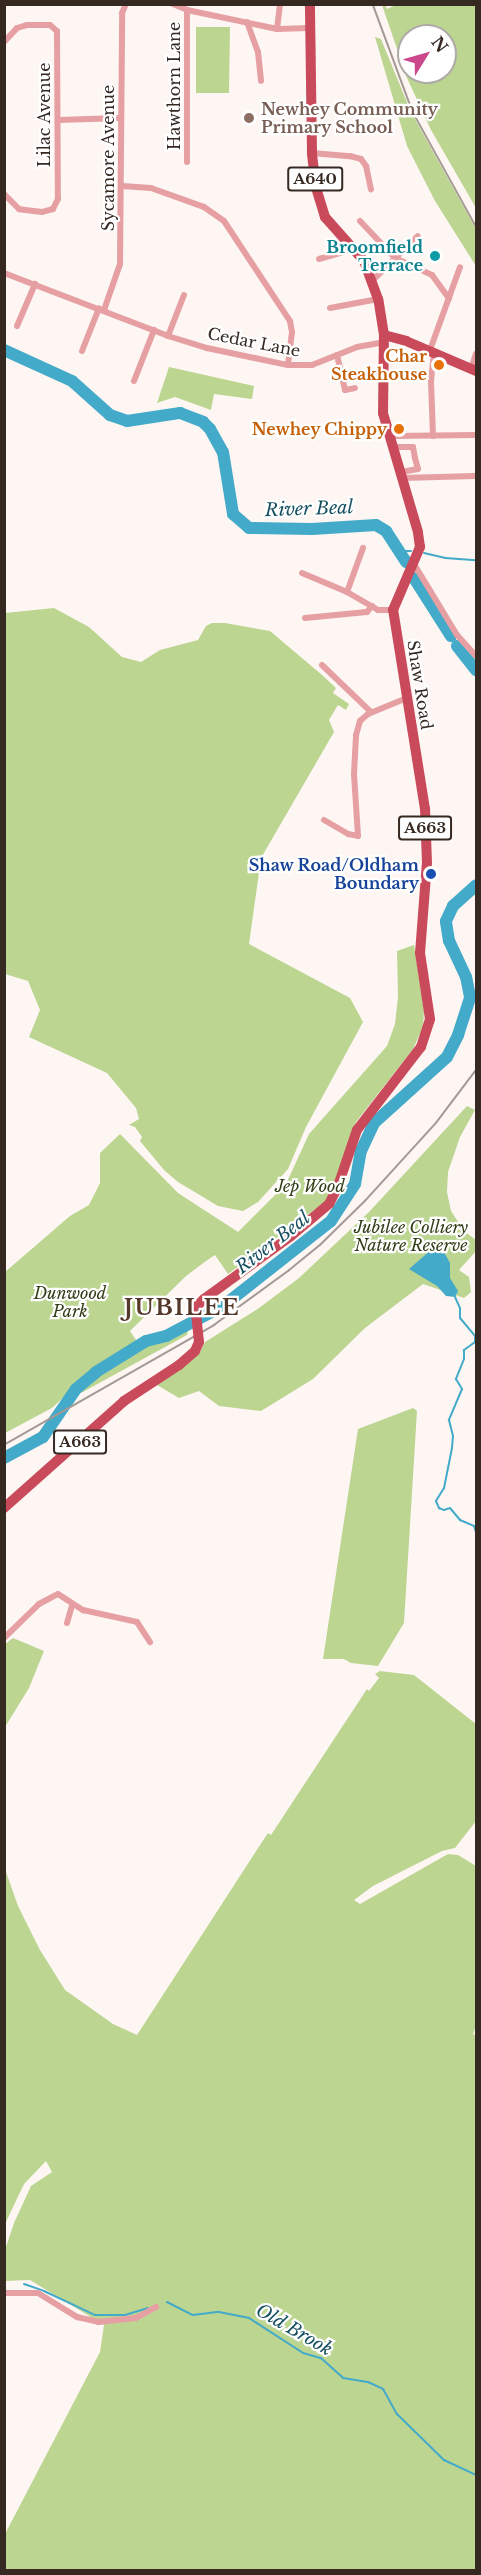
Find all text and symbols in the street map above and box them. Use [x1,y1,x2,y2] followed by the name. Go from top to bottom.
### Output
[164,22,184,150] street label: Hawthorn Lane
[397,24,457,84] north arrow
[427,32,452,56] text: N
[34,62,54,168] street label: Lilac Avenue
[98,84,118,232] street label: Sycamore Avenue
[261,99,438,137] place label: Newhey Community Primary School
[242,111,256,125] marker: Newhey Community Primary School
[286,167,344,191] road number: A640
[326,237,423,275] place label: Broomfield Terrace
[428,249,442,263] marker: Broomfield Terrace
[206,324,302,360] street label: Cedar Lane
[331,346,427,384] place label: Char Steakhouse
[432,358,446,372] marker: Char Steakhouse
[251,419,387,439] place label: Newhey Chippy
[392,422,406,436] marker: Newhey Chippy
[264,497,354,521] water label: River Beal
[403,639,437,731] street label: Shaw Road
[398,816,452,840] road number: A663
[248,855,419,893] place label: Shaw Road/Oldham Boundary
[424,867,438,881] marker: Shaw Road/Oldham Boundary
[275,1176,345,1196] park label: Jep Wood
[231,1207,315,1279] water label: River Beal
[354,1217,468,1255] park label: Jubilee Colliery Nature Reserve
[34,1283,106,1321] park label: Dunwood Park
[124,1295,240,1321] district label: JUBILEE
[53,1430,107,1454] road number: A663
[252,2299,336,2361] water label: Old Brook

